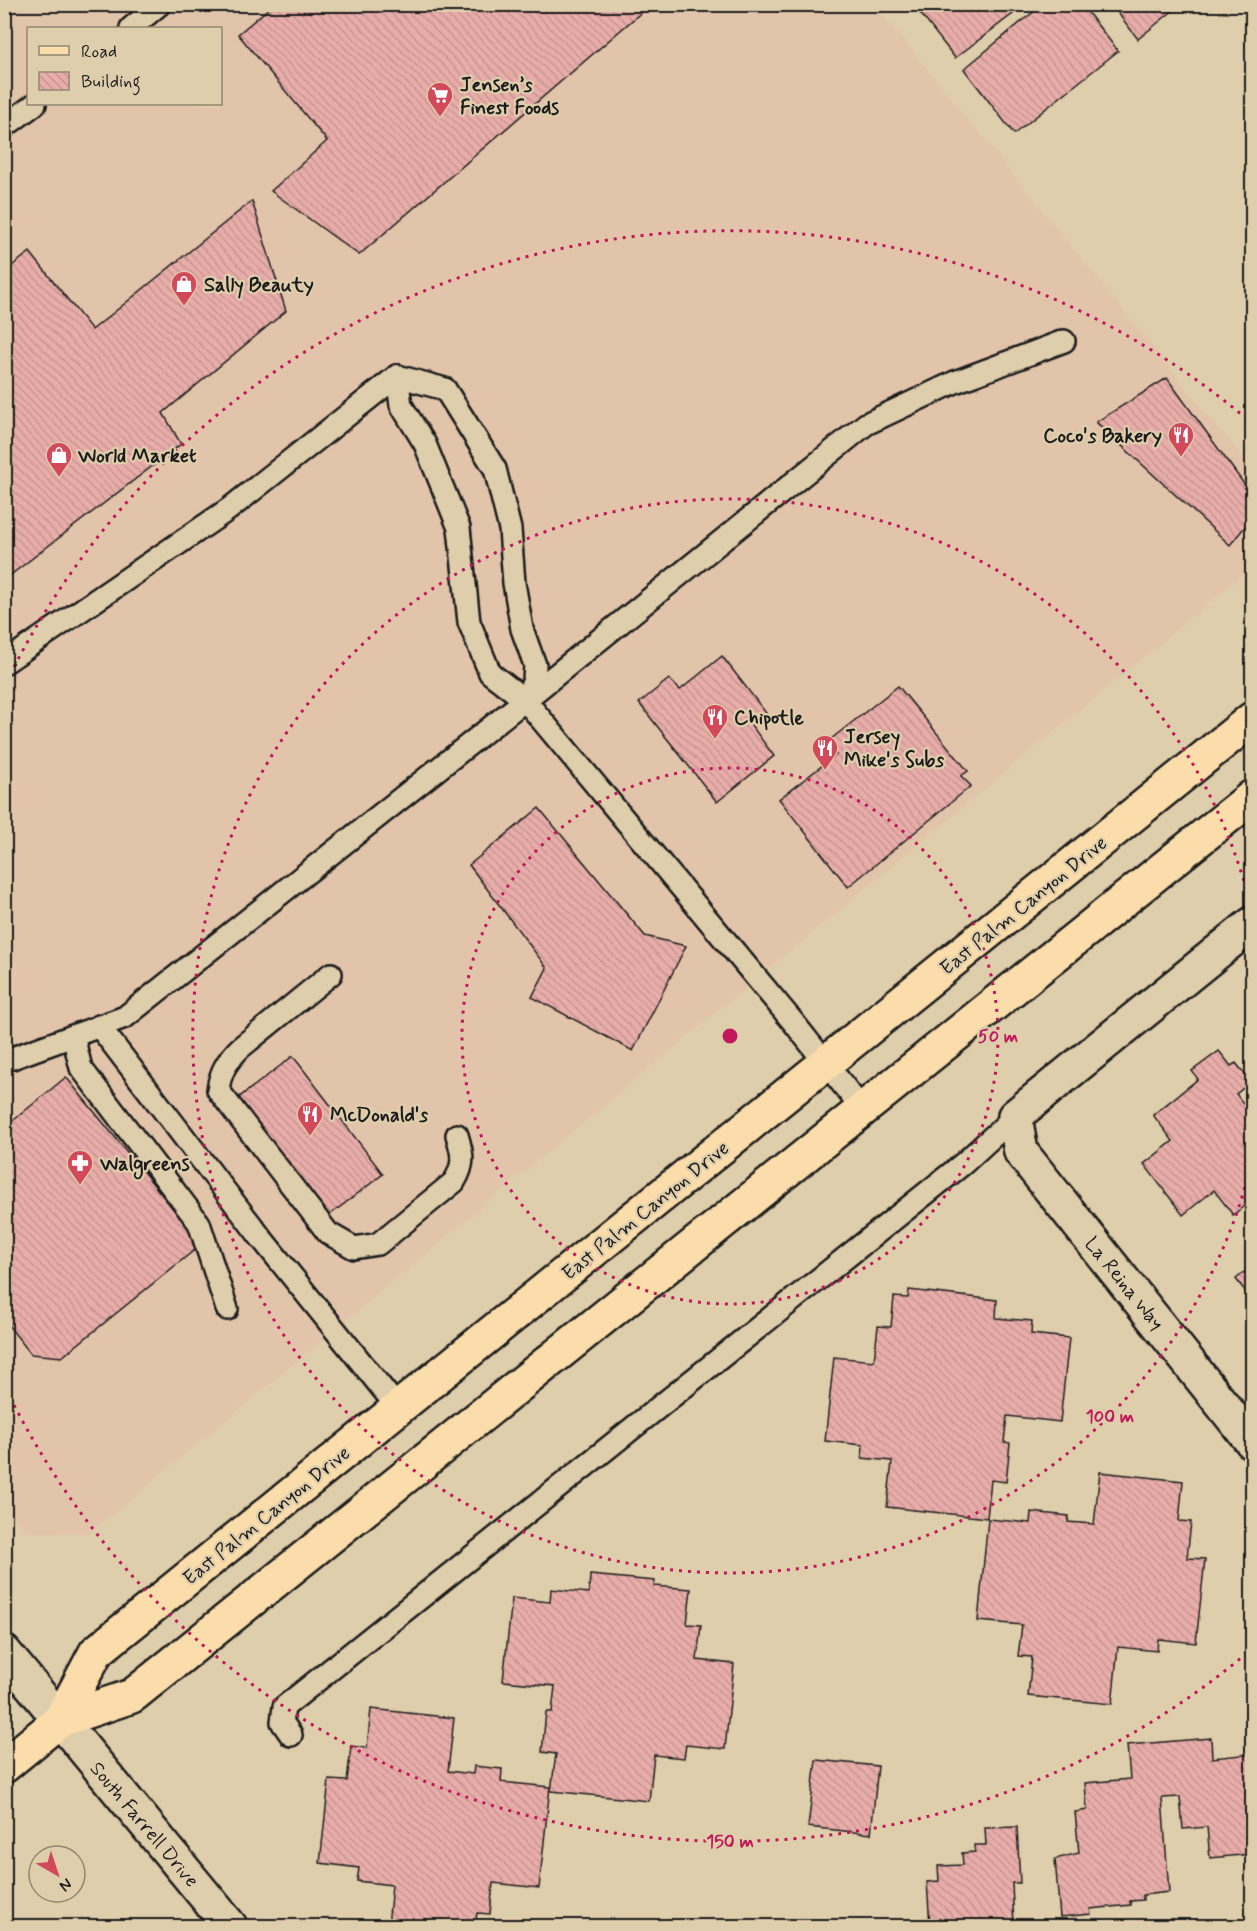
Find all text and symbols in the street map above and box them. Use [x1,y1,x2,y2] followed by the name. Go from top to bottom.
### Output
[27,27,222,105] legend
[81,40,117,64] text: Road
[81,70,141,96] text: Building
[460,72,559,122] place label: Jensen’s Finest Foods
[425,80,455,118] supermarket icon: Jensen’s Finest Foods
[169,269,199,307] shop icon: Sally Beauty
[204,272,314,299] place label: Sally Beauty
[1166,420,1196,458] restaurant icon: Coco's Bakery
[1043,423,1162,450] place label: Coco's Bakery
[44,440,74,478] shop icon: World Market
[77,443,197,470] place label: World Market
[700,702,730,740] restaurant icon: Chipotle
[734,705,804,732] place label: Chipotle
[844,724,944,774] place label: Jersey Mike's Subs
[810,733,840,771] restaurant icon: Jersey Mike's Subs
[935,830,1113,982] street label: East Palm Canyon Drive
[978,1025,1018,1049] text: 50 m
[720,1026,740,1046] centre of rings
[295,1099,325,1137] restaurant icon: McDonald's
[330,1102,428,1129] place label: McDonald's
[557,1135,735,1287] street label: East Palm Canyon Drive
[65,1148,95,1186] pharmacy icon: Walgreens
[99,1151,190,1180] place label: Walgreens
[1078,1232,1170,1336] street label: La Reina Way
[1086,1405,1134,1429] text: 100 m
[178,1440,356,1592] street label: East Palm Canyon Drive
[83,1756,204,1894] street label: South Farrell Drive
[706,1830,754,1854] text: 150 m
[27,1844,87,1904] north arrow
[55,1873,76,1896] text: N

